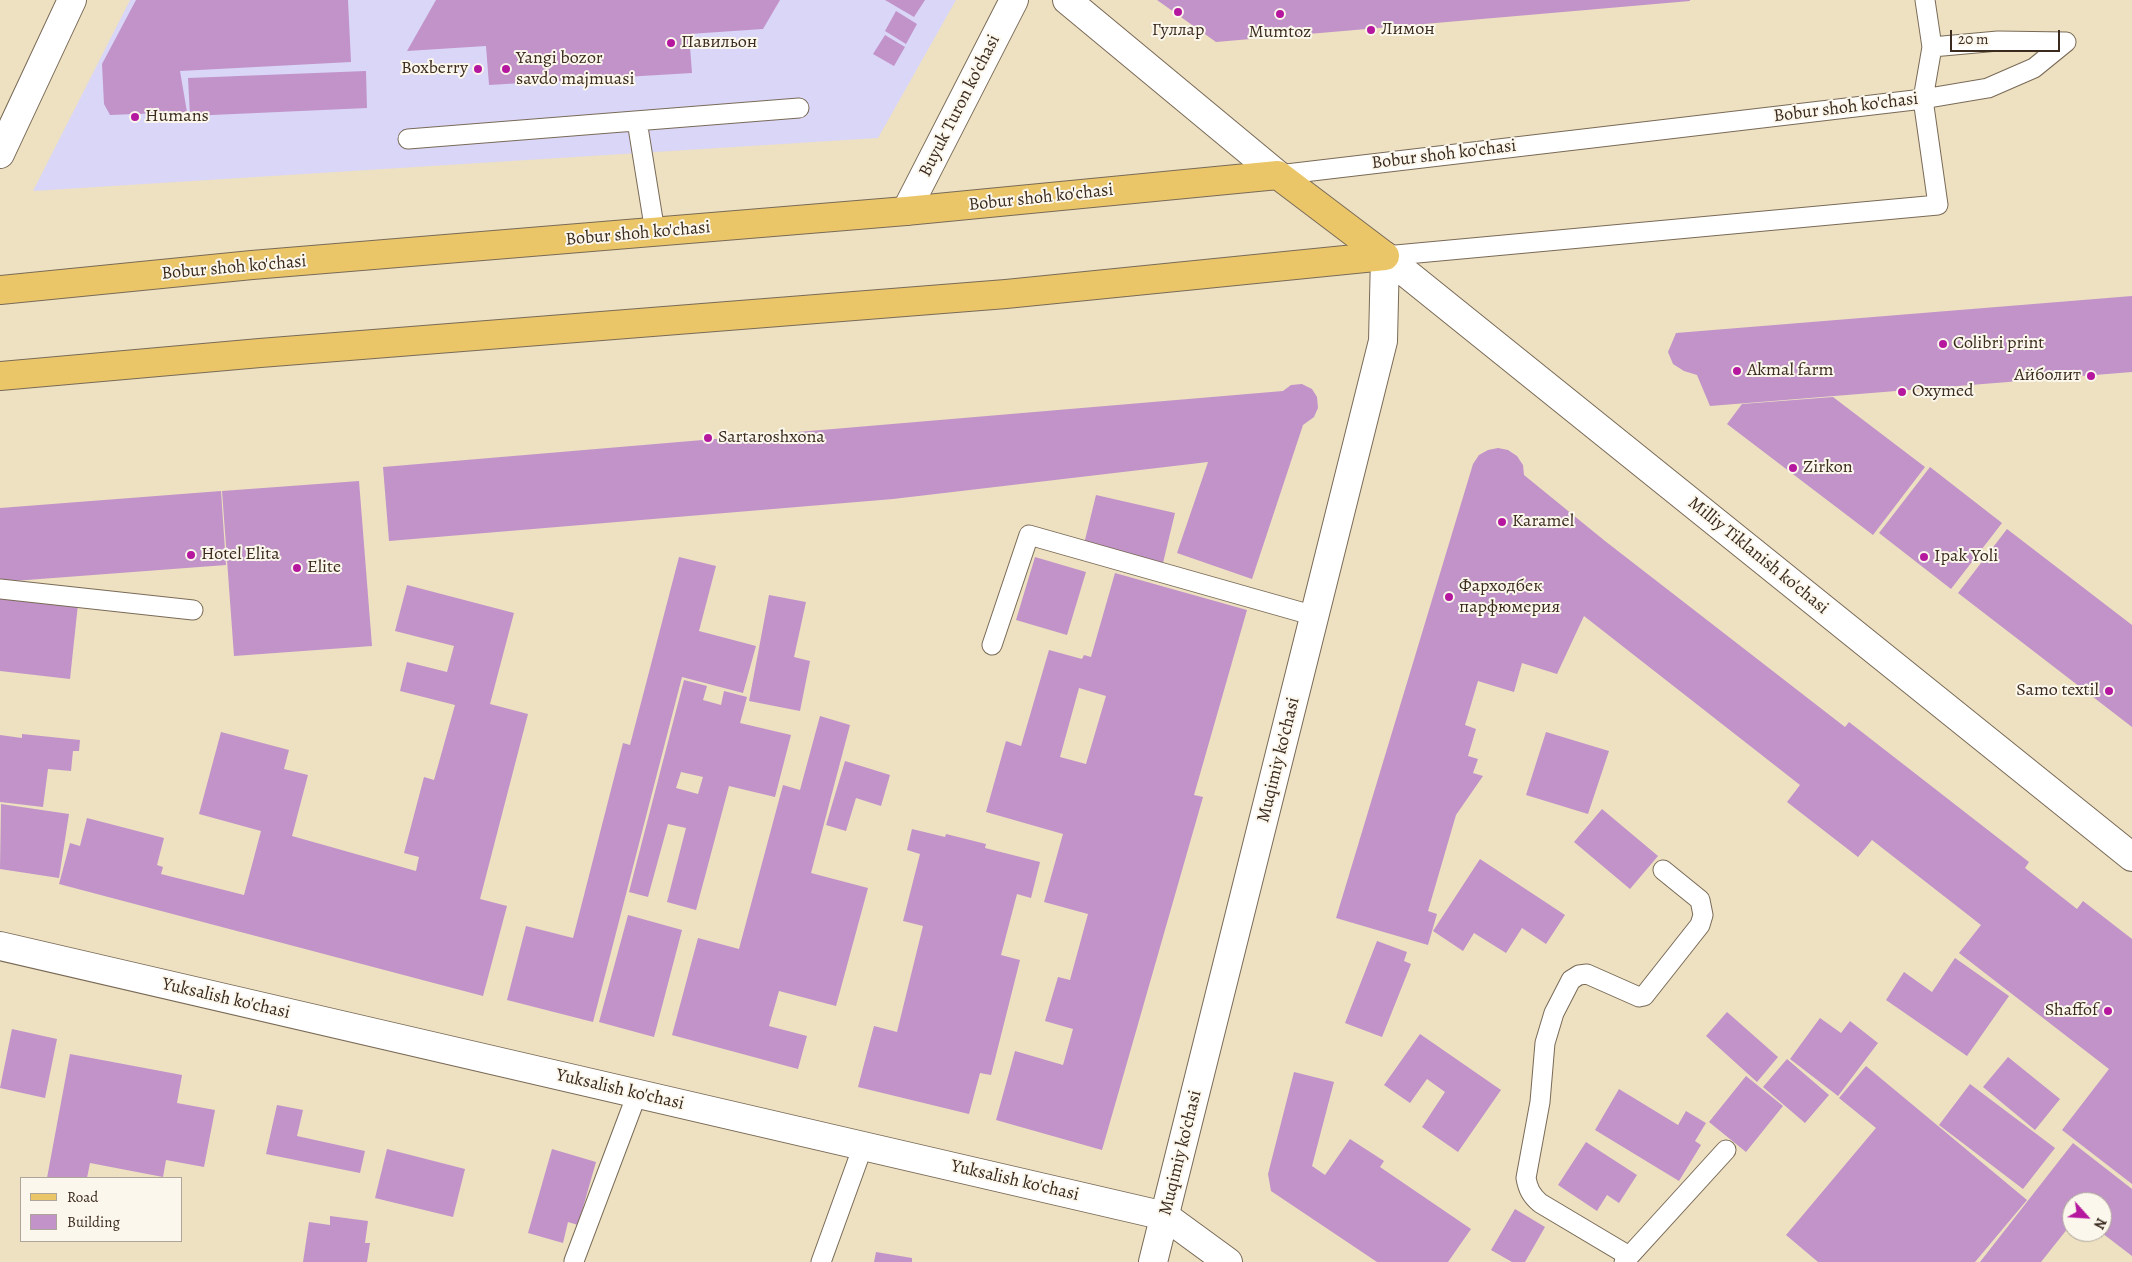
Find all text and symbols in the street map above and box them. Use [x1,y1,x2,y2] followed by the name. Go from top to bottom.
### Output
[1172,6,1184,18] marker: Гуллар
[1274,8,1286,20] marker: Mumtoz
[1381,19,1435,41] place label: Лимон
[1152,20,1204,42] place label: Гуллар
[1952,20,2062,52] scale bar
[1249,22,1311,44] place label: Mumtoz
[1365,24,1377,36] marker: Лимон
[1958,29,1989,49] text: 20 m
[915,31,1005,181] street label: Buyuk Turon ko'chasi
[681,32,757,54] place label: Павильон
[665,37,677,49] marker: Павильон
[516,48,634,90] place label: Yangi bozor savdo majmuasi
[401,58,468,80] place label: Boxberry
[472,63,484,75] marker: Boxberry
[500,63,512,75] marker: Yangi bozor savdo majmuasi
[1773,88,1919,128] street label: Bobur shoh ko'chasi
[145,106,209,128] place label: Humans
[129,111,141,123] marker: Humans
[1371,135,1517,175] street label: Bobur shoh ko'chasi
[968,180,1114,216] street label: Bobur shoh ko'chasi
[565,217,711,251] street label: Bobur shoh ko'chasi
[161,251,307,285] street label: Bobur shoh ko'chasi
[1953,333,2044,355] place label: Colibri print
[1937,338,1949,350] marker: Colibri print
[1747,360,1833,382] place label: Akmal farm
[1731,365,1743,377] marker: Akmal farm
[2014,365,2081,387] place label: Айболит
[2085,370,2097,382] marker: Айболит
[1912,381,1974,403] place label: Oxymed
[1896,386,1908,398] marker: Oxymed
[718,427,825,449] place label: Sartaroshxona
[702,432,714,444] marker: Sartaroshxona
[1803,457,1853,479] place label: Zirkon
[1787,462,1799,474] marker: Zirkon
[1683,493,1833,619] street label: Milliy Tiklanish ko'chasi
[1512,511,1574,533] place label: Karamel
[1496,516,1508,528] marker: Karamel
[201,544,280,566] place label: Hotel Elita
[1934,546,1998,568] place label: Ipak Yoli
[185,549,197,561] marker: Hotel Elita
[1918,551,1930,563] marker: Ipak Yoli
[307,557,341,579] place label: Elite
[291,562,303,574] marker: Elite
[1459,576,1560,618] place label: Фарходбек парфюмерия
[1443,591,1455,603] marker: Фарходбек парфюмерия
[2016,680,2099,702] place label: Samo textil
[2103,685,2115,697] marker: Samo textil
[1253,695,1305,825] street label: Muqimiy ko'chasi
[160,974,292,1024] street label: Yuksalish ko'chasi
[2045,1000,2098,1022] place label: Shaffof
[2102,1005,2114,1017] marker: Shaffof
[554,1065,686,1115] street label: Yuksalish ko'chasi
[1155,1088,1207,1218] street label: Muqimiy ko'chasi
[949,1156,1081,1206] street label: Yuksalish ko'chasi
[20,1177,182,1242] legend
[67,1187,98,1207] text: Road
[2062,1192,2112,1242] north arrow
[67,1212,120,1232] text: Building
[2089,1215,2111,1232] text: N

